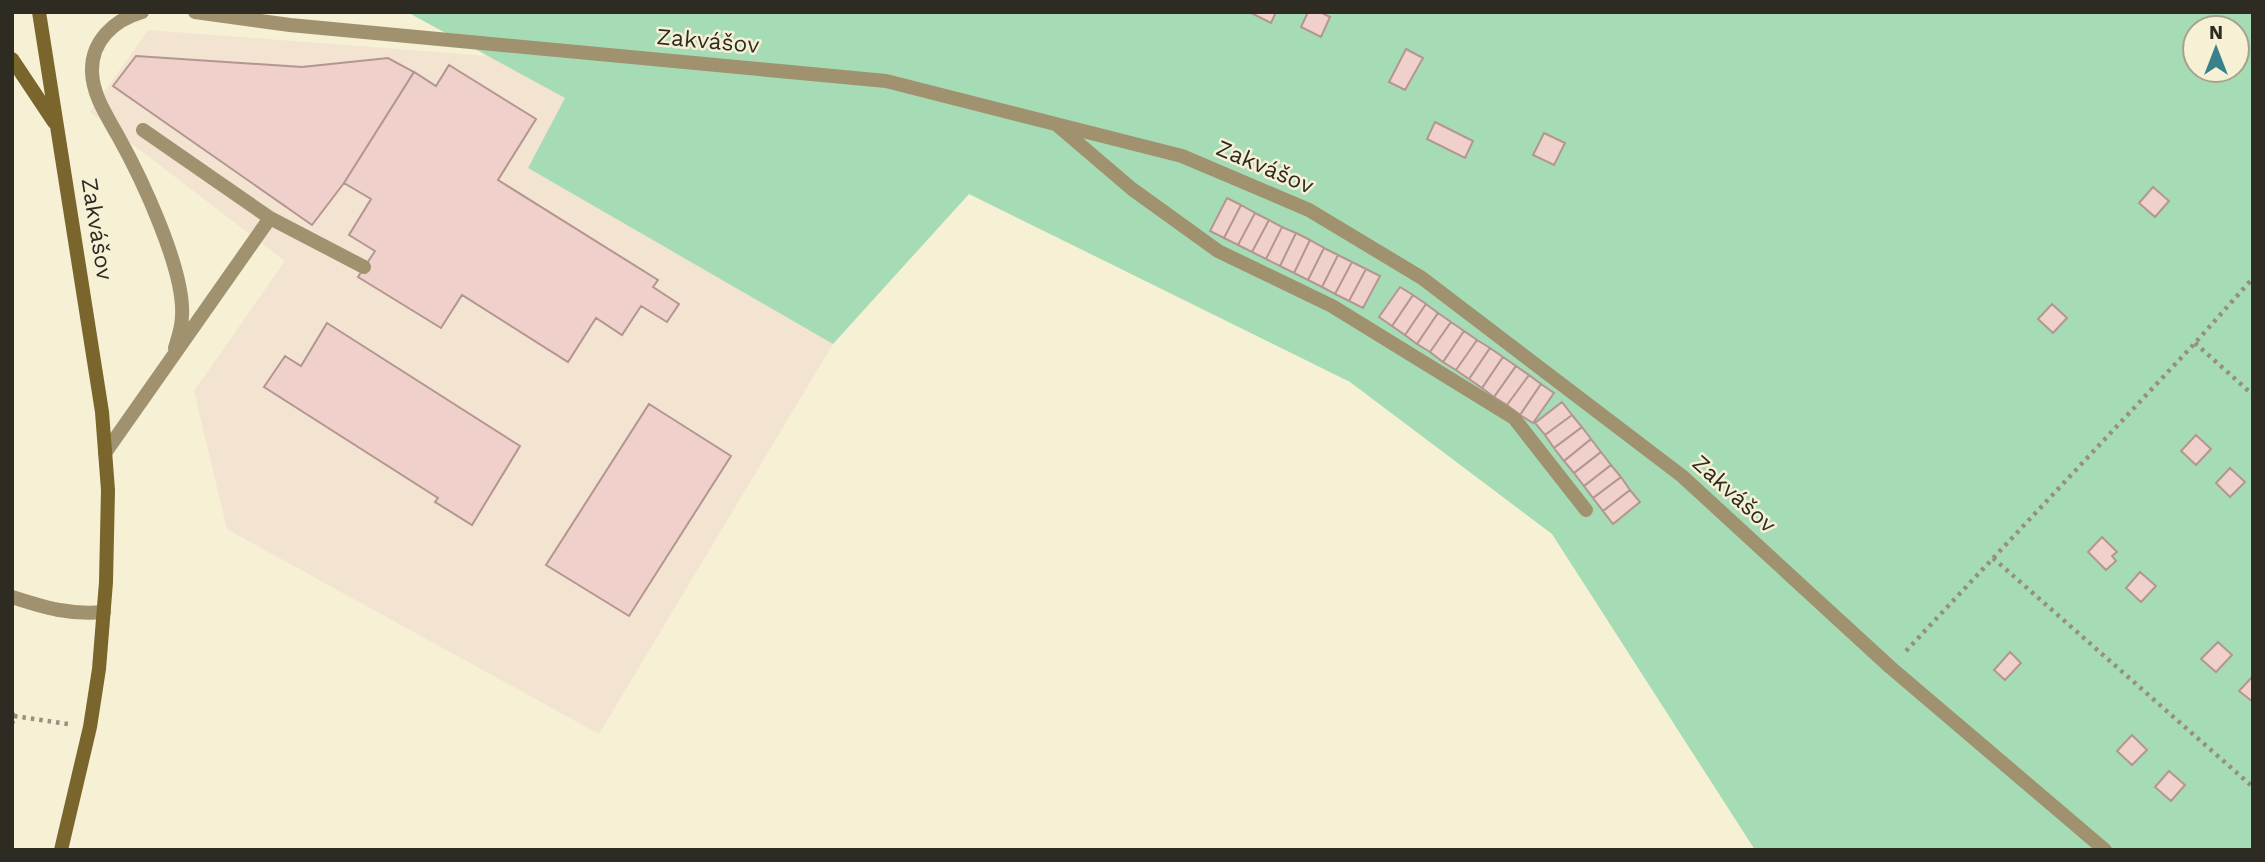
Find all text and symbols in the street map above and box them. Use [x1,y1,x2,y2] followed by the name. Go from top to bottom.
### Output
[2181,14,2251,84] north arrow
[2209,21,2223,44] text: N
[655,23,761,59] street label: Zakvášov
[1212,134,1318,200] street label: Zakvášov
[76,176,118,282] street label: Zakvášov
[1687,449,1781,539] street label: Zakvášov

